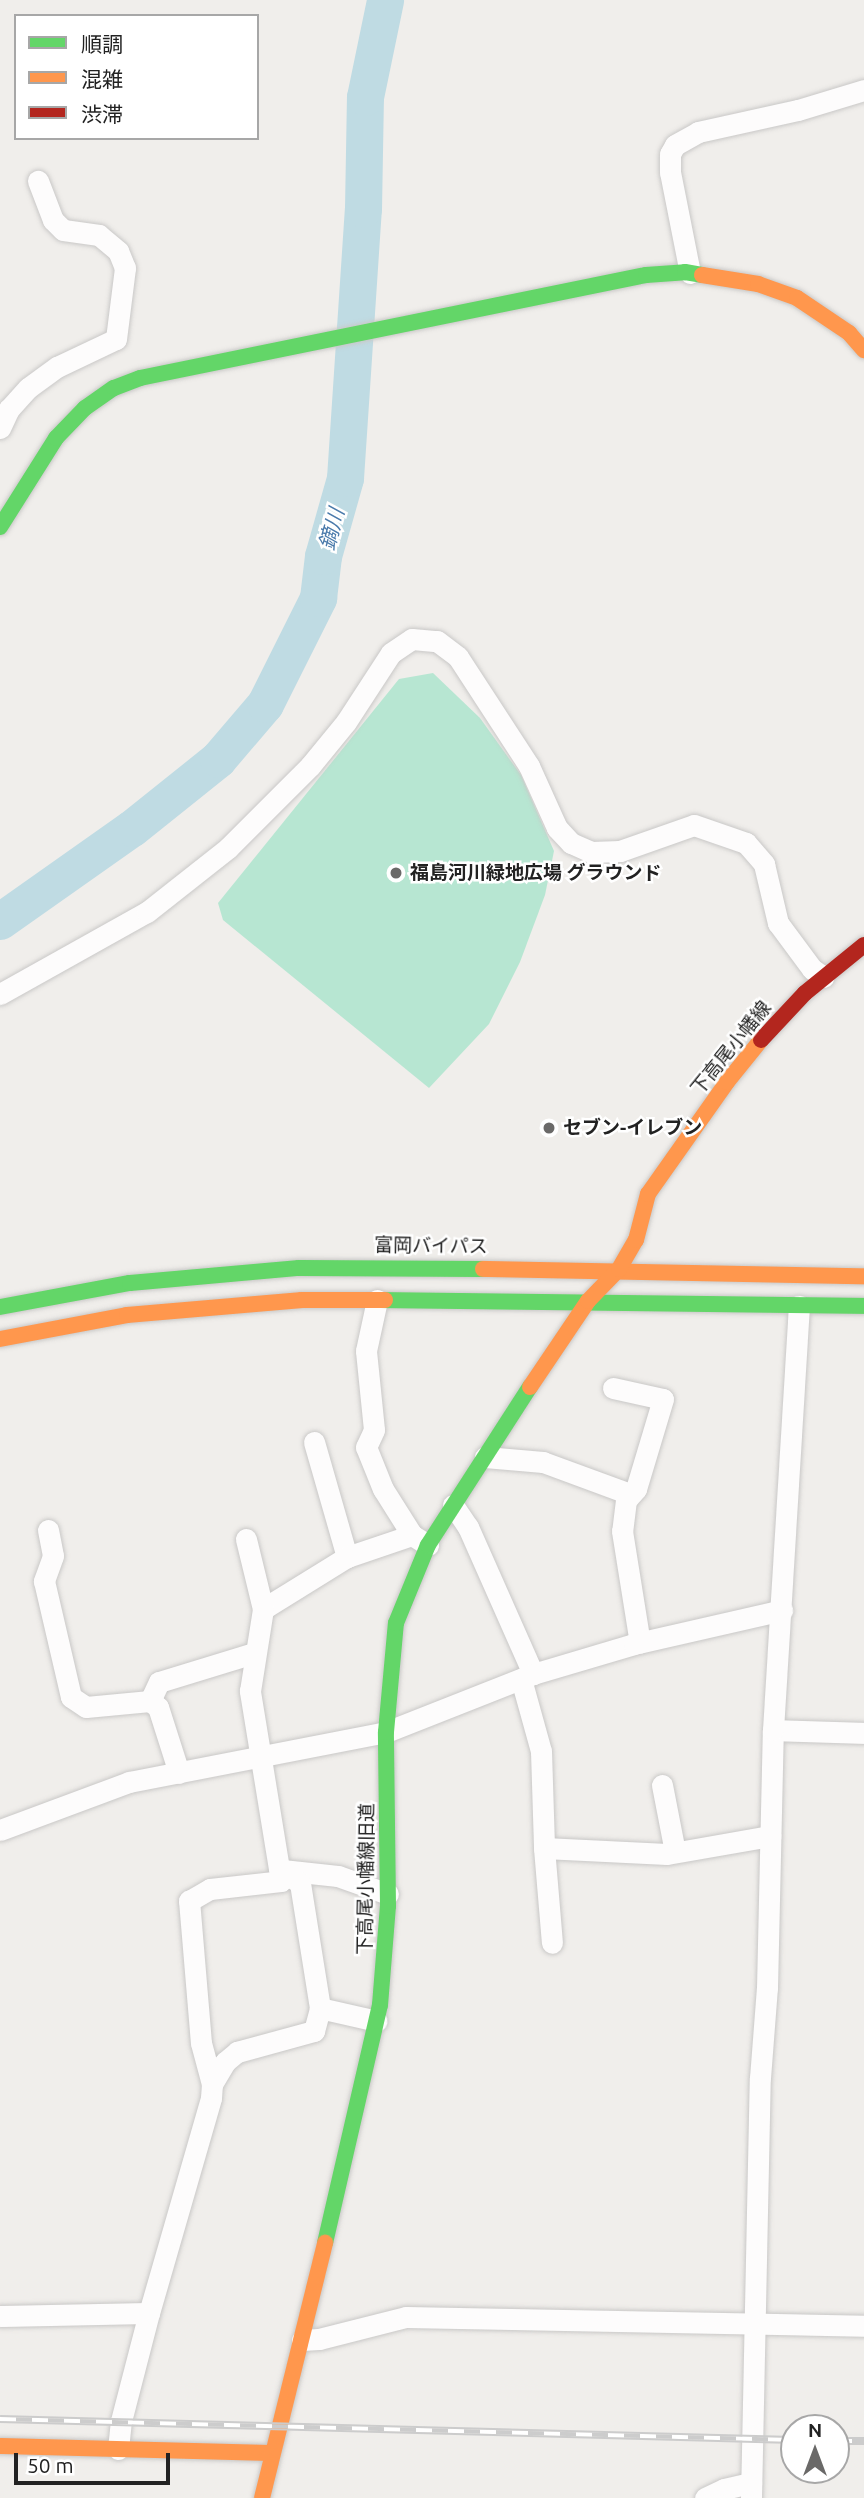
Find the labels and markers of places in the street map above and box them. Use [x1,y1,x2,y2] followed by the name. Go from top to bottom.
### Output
[410,862,662,884] place label: 福島河川緑地広場 グラウンド
[388,865,404,881] marker: 福島河川緑地広場 グラウンド
[563,1117,702,1139] place label: セブン-イレブン
[541,1120,557,1136] marker: セブン-イレブン

